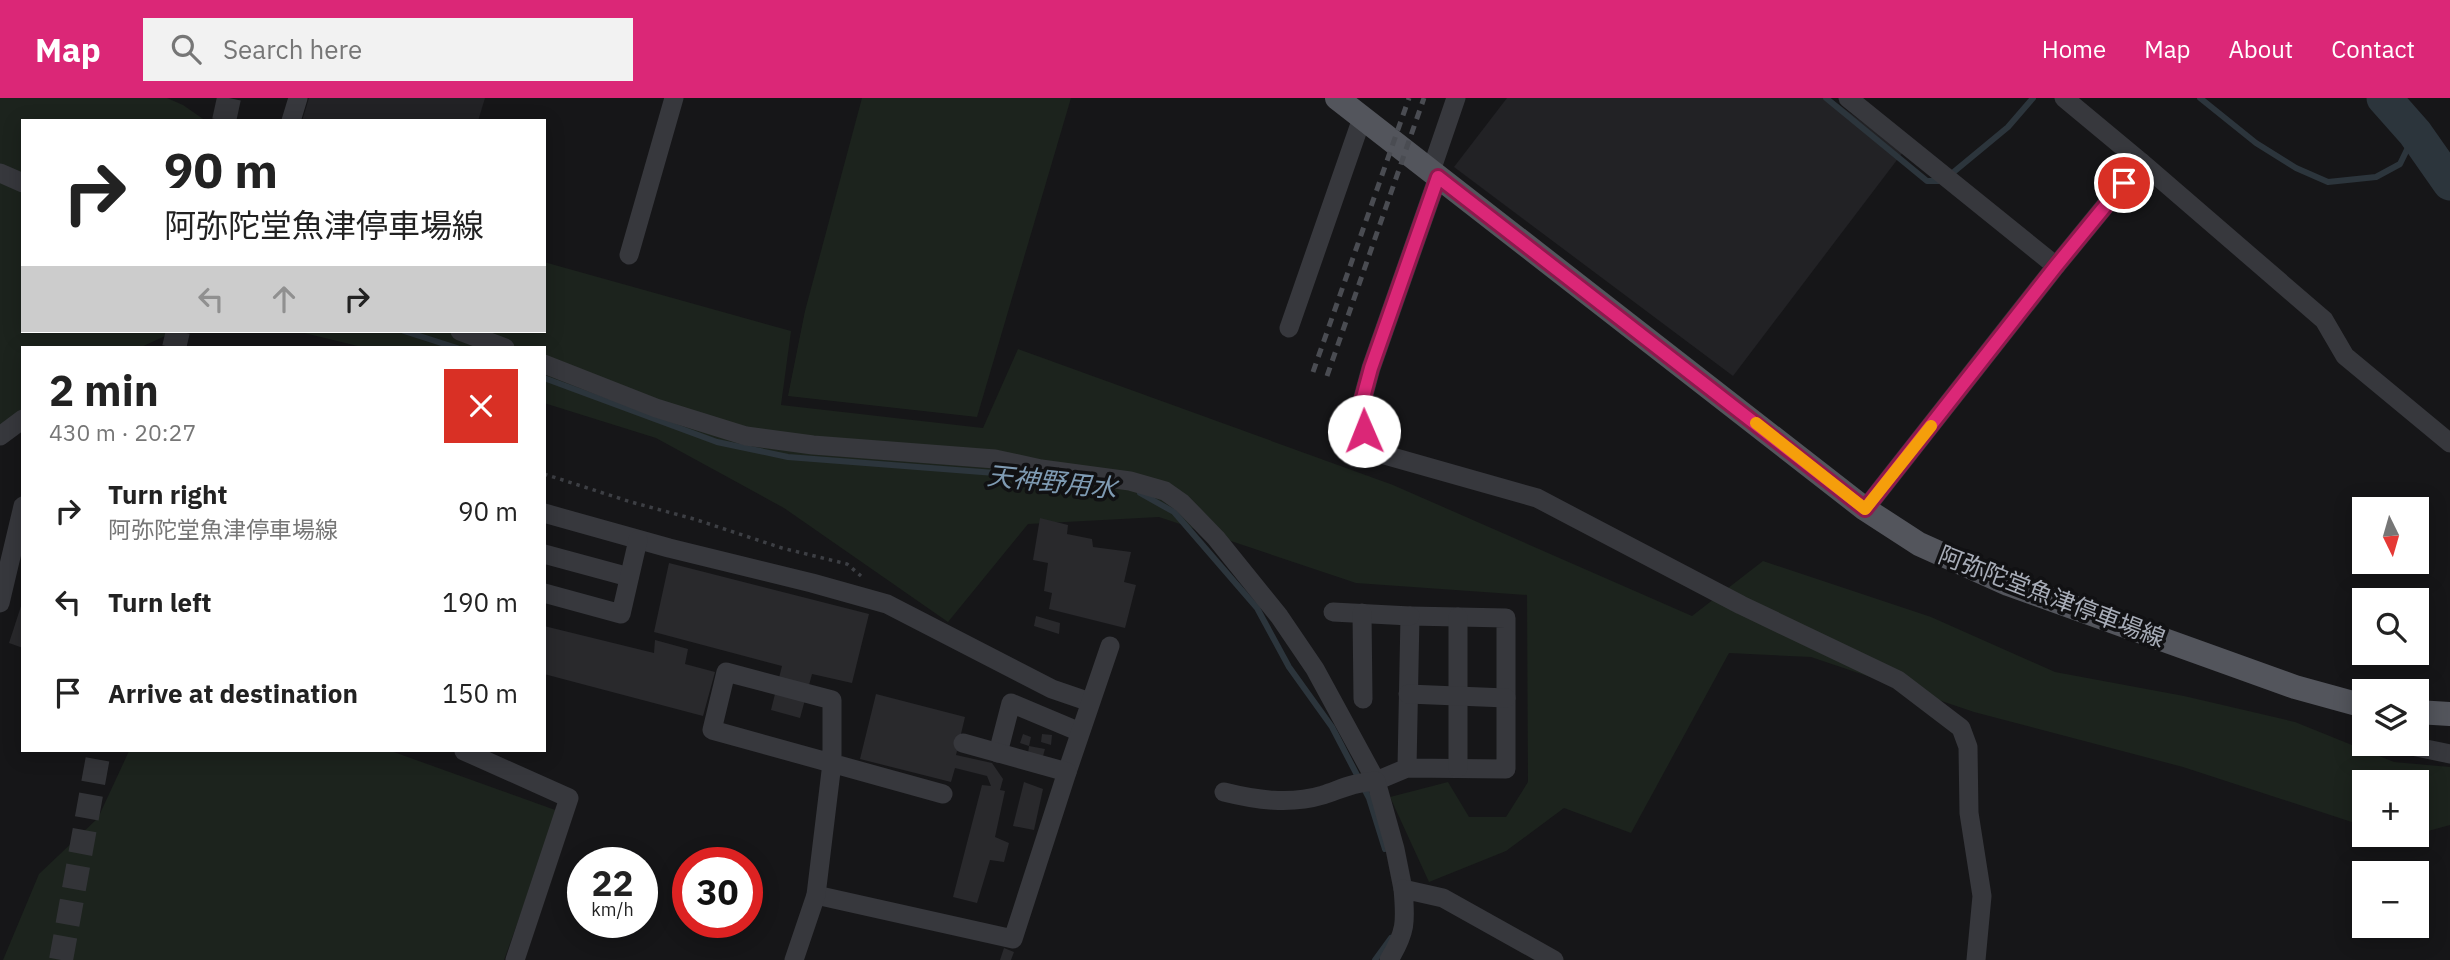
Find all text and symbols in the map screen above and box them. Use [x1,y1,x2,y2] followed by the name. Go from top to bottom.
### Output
[143,18,633,81] search box
[35,28,101,71] text: Map
[167,30,205,68] icon: search
[223,32,362,66] text: Search here
[2042,33,2106,65] text: Home
[2144,33,2190,65] text: Map
[2228,33,2293,65] text: About
[2331,33,2415,65] text: Contact
[164,138,278,201] text: 90 m
[49,147,140,238] icon: right
[2094,153,2154,213] pin
[2105,164,2143,202] icon: arrive
[164,204,484,246] text: 阿弥陀堂魚津停車場線
[192,280,230,318] icon: left
[265,280,303,318] icon: ahead
[338,280,376,318] icon: right
[49,363,159,418] text: 2 min
[444,369,518,443] button: close
[1327,394,1401,468] position arrow
[49,417,196,447] text: 430 m · 20:27
[986,457,1121,505] water label: 天神野用水
[108,477,227,511] text: Turn right
[49,492,87,530] icon: right
[458,494,518,528] text: 90 m
[2352,497,2429,574] north arrow
[2352,497,2429,938] map controls
[108,514,338,544] text: 阿弥陀堂魚津停車場線
[1934,538,2170,654] street label: 阿弥陀堂魚津停車場線
[49,583,87,621] icon: left
[108,585,211,619] text: Turn left
[442,585,518,619] text: 190 m
[2352,588,2429,665] button: search
[49,674,87,712] icon: arrive
[108,676,358,710] text: Arrive at destination
[442,676,518,710] text: 150 m
[2352,679,2429,756] button: layers
[2352,770,2429,847] button: +
[672,847,763,938] speed limit sign: 30
[591,860,634,906] text: 22
[2352,861,2429,938] button: −
[591,898,634,921] text: km/h

